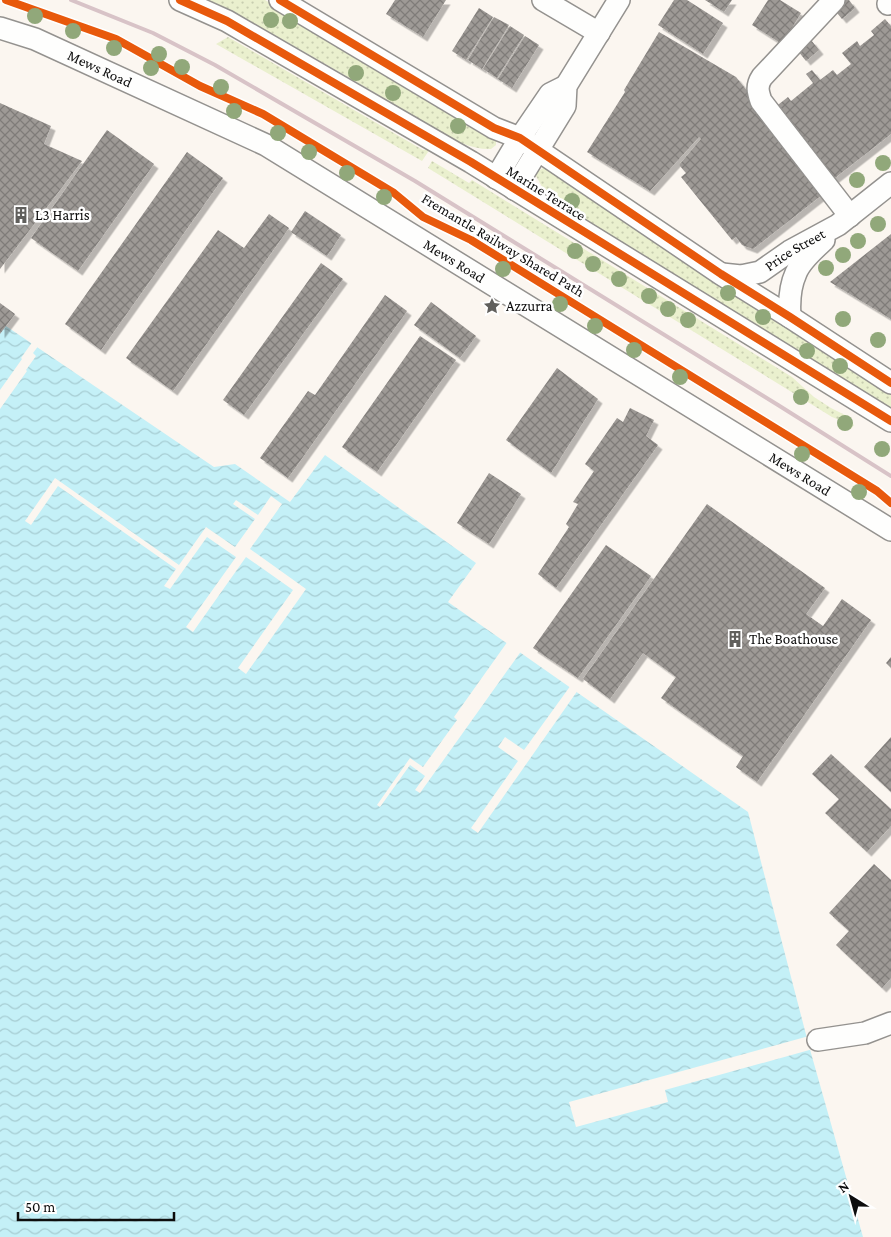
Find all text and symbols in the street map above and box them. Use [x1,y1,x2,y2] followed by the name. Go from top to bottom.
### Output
[65,47,135,90] street label: Mews Road
[503,162,589,224] street label: Marine Terrace
[418,190,587,301] street label: Fremantle Railway Shared Path
[11,205,31,225] building icon: L3 Harris
[35,207,90,223] place label: L3 Harris
[762,225,829,274] street label: Price Street
[421,236,488,286] street label: Mews Road
[482,296,502,316] place icon: Azzurra
[506,298,553,314] place label: Azzurra
[766,449,834,499] street label: Mews Road
[725,629,745,649] building icon: The Boathouse
[749,631,839,647] place label: The Boathouse
[826,1172,876,1222] north arrow
[835,1177,852,1196] text: N
[18,1190,174,1222] scale bar
[25,1199,55,1215] text: 50 m

